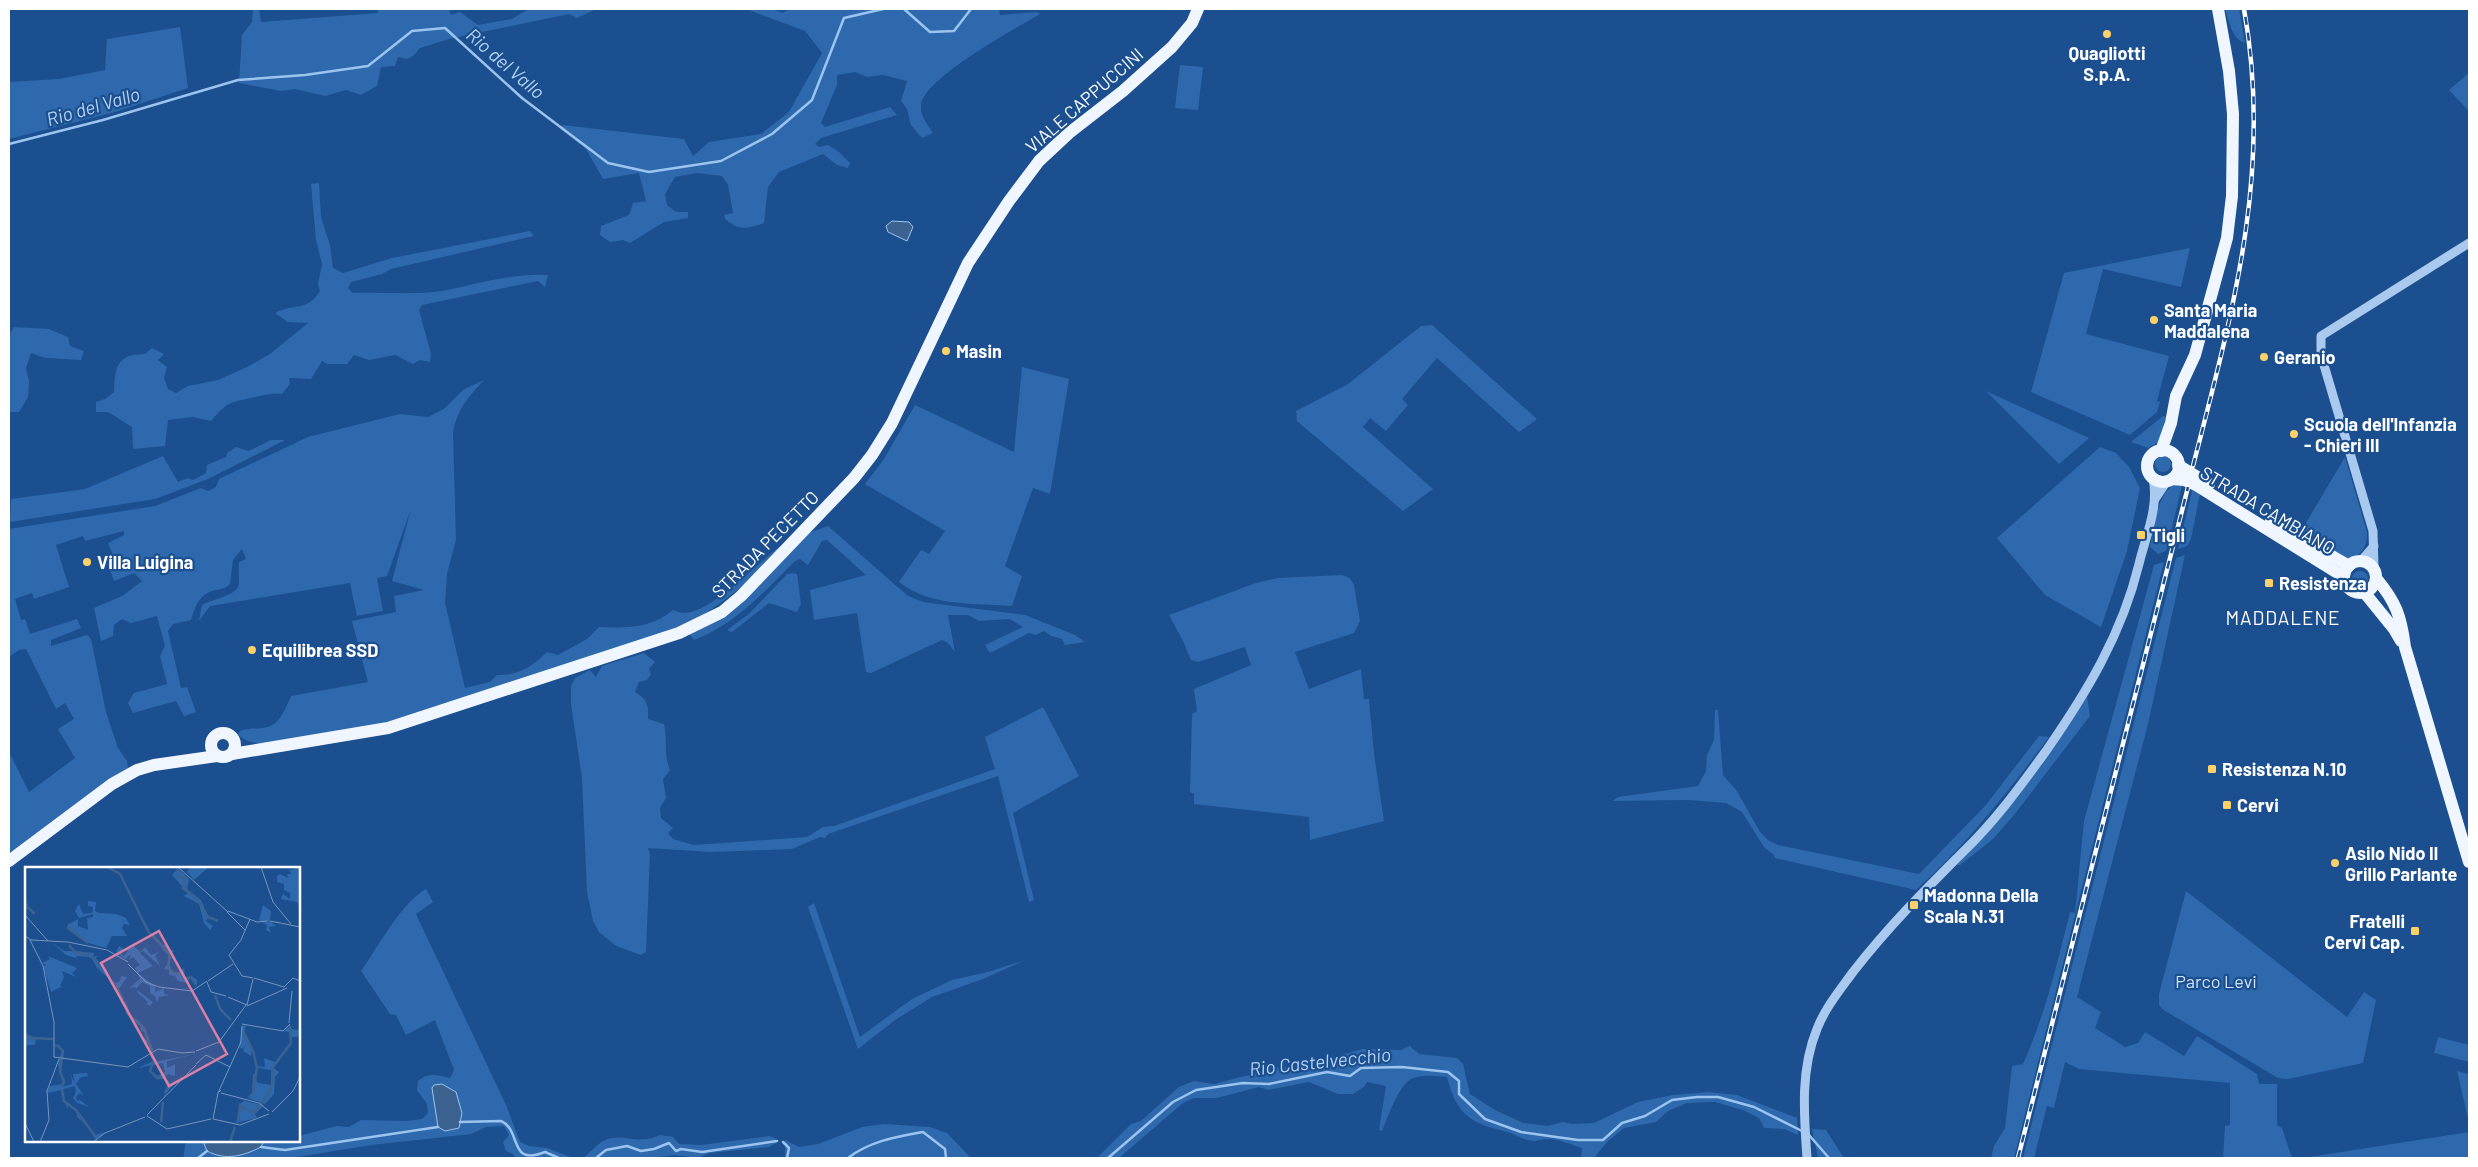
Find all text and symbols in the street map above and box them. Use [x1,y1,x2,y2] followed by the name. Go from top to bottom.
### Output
[462,23,550,103] water label: Rio del Vallo
[2101,28,2113,40] marker: Quagliotti S.p.A.
[2068,42,2146,85] place label: Quagliotti S.p.A.
[1021,43,1147,157] street label: VIALE CAPPUCCINI
[44,82,142,130] water label: Rio del Vallo
[2164,299,2257,342] place label: Santa Maria Maddalena
[2148,314,2160,326] marker: Santa Maria Maddalena
[956,340,1002,362] place label: Masin
[940,345,952,357] marker: Masin
[2274,346,2336,368] place label: Geranio
[2258,351,2270,363] marker: Geranio
[2304,413,2457,456] place label: Scuola dell'Infanzia - Chieri III
[2288,428,2300,440] marker: Scuola dell'Infanzia - Chieri III
[2197,461,2339,559] street label: STRADA CAMBIANO
[707,486,823,602] street label: STRADA PECETTO
[2151,524,2185,546] place label: Tigli
[2135,529,2147,541] marker: Tigli
[97,551,193,573] place label: Villa Luigina
[81,556,93,568] marker: Villa Luigina
[2279,572,2366,594] place label: Resistenza
[2263,577,2275,589] marker: Resistenza
[2225,606,2341,629] district label: MADDALENE
[262,639,378,661] place label: Equilibrea SSD
[246,644,258,656] marker: Equilibrea SSD
[2222,758,2347,780] place label: Resistenza N.10
[2206,763,2218,775] marker: Resistenza N.10
[2237,794,2279,816] place label: Cervi
[2221,799,2233,811] marker: Cervi
[2345,842,2457,885] place label: Asilo Nido Il Grillo Parlante
[2329,857,2341,869] marker: Asilo Nido Il Grillo Parlante
[25,867,300,1142] inset map
[1924,884,2039,927] place label: Madonna Della Scala N.31
[1908,899,1920,911] marker: Madonna Della Scala N.31
[2324,910,2405,953] place label: Fratelli Cervi Cap.
[2409,925,2421,937] marker: Fratelli Cervi Cap.
[2175,970,2257,992] park label: Parco Levi
[1248,1042,1392,1080] water label: Rio Castelvecchio

